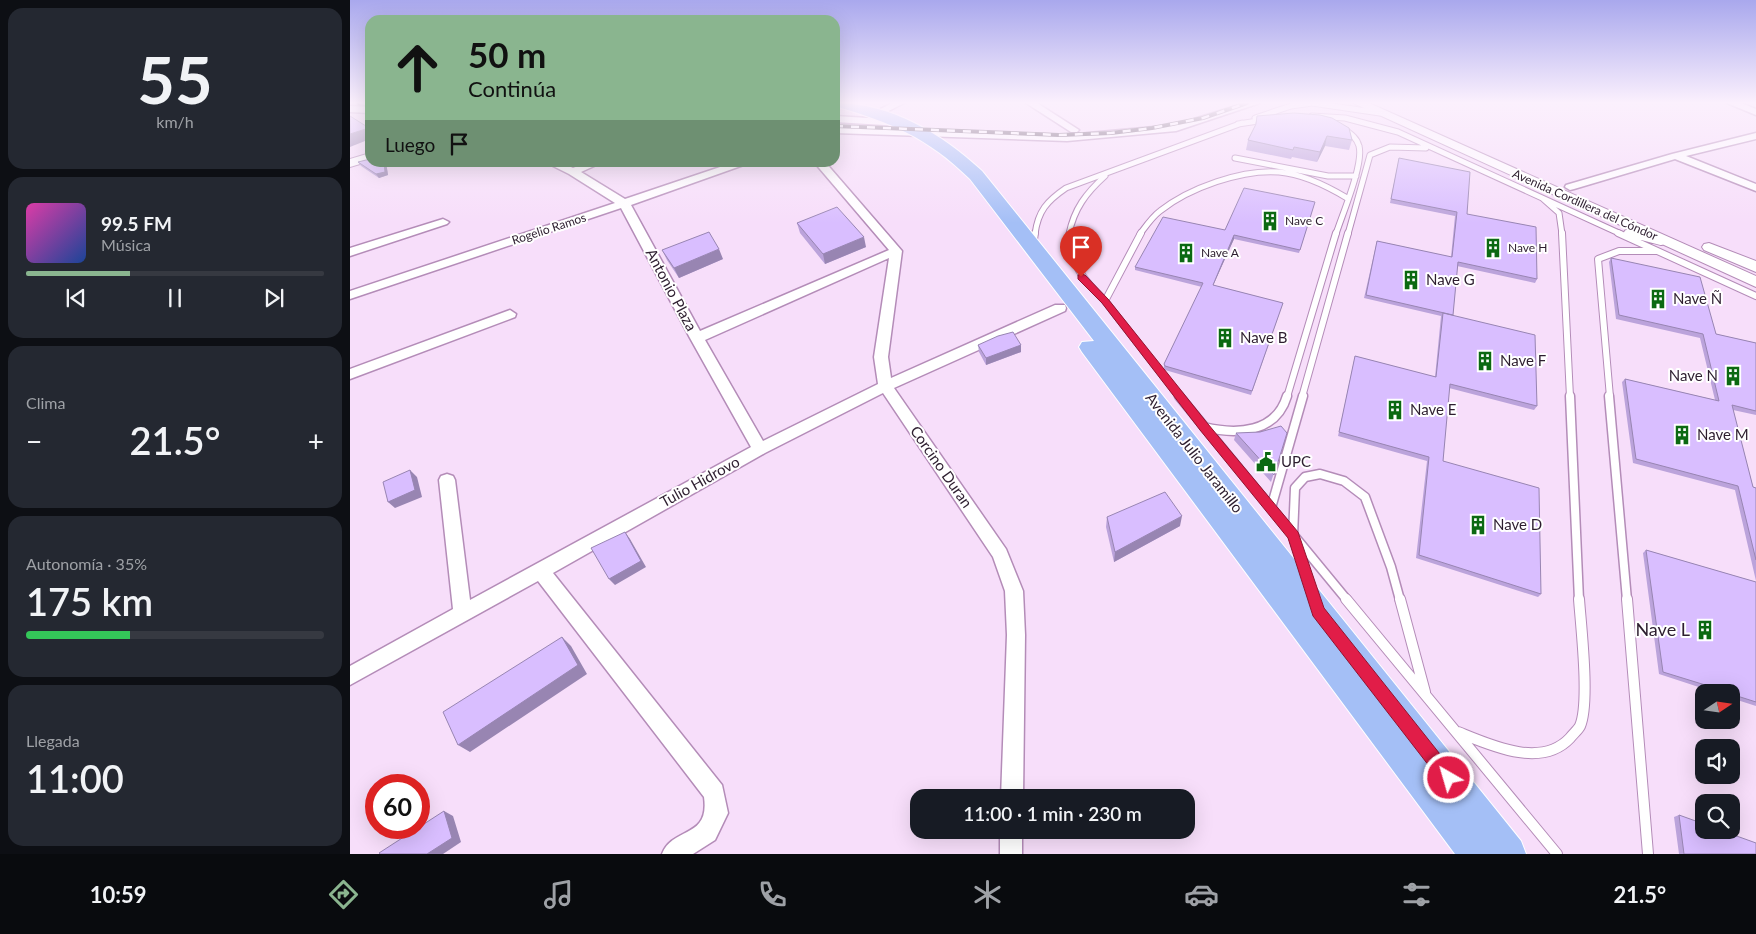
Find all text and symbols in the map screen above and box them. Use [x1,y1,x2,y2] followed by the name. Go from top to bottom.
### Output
[468,33,546,75] text: 50 m
[385,35,450,100] icon: ahead
[137,40,213,118] text: 55
[468,75,556,102] text: Continúa
[156,112,194,131] text: km/h
[445,130,473,158] icon: arrive
[385,133,435,156] text: Luego
[1510,166,1661,244] street label: Avenida Cordillera del Cóndor
[510,209,588,248] street label: Rogelio Ramos
[1259,210,1281,232] building icon: Nave C
[101,212,172,235] text: 99.5 FM
[1285,213,1323,228] place label: Nave C
[1060,226,1102,277] pin
[1067,233,1095,261] icon: arrive
[101,235,151,254] text: Música
[1482,237,1504,259] building icon: Nave H
[1508,240,1547,255] place label: Nave H
[1175,242,1197,264] building icon: Nave A
[643,245,701,334] street label: Antonio Plaza
[1201,245,1240,260] place label: Nave A
[1400,269,1422,291] building icon: Nave G
[1426,270,1475,288] place label: Nave G
[62,284,90,312] icon: previous
[161,284,189,312] icon: pause
[260,284,288,312] icon: next
[1647,288,1669,310] building icon: Nave Ñ
[1673,289,1722,307] place label: Nave Ñ
[1214,327,1236,349] building icon: Nave B
[1240,328,1288,346] place label: Nave B
[1474,350,1496,372] building icon: Nave F
[1500,351,1546,369] place label: Nave F
[1722,365,1744,387] building icon: Nave N
[1669,366,1718,384] place label: Nave N
[1142,389,1247,516] street label: Avenida Julio Jaramillo
[26,393,65,412] text: Clima
[1384,399,1406,421] building icon: Nave E
[1410,400,1456,418] place label: Nave E
[130,417,220,463] text: 21.5°
[907,422,977,511] street label: Corcino Duran
[26,424,42,458] text: −
[308,424,324,458] text: +
[1671,424,1693,446] building icon: Nave M
[1697,425,1749,443] place label: Nave M
[1255,451,1277,473] public building icon: UPC
[657,452,742,510] street label: Tulio Hidrovo
[1281,452,1311,470] place label: UPC
[1467,514,1489,536] building icon: Nave D
[1493,515,1542,533] place label: Nave D
[26,554,147,573] text: Autonomía · 35%
[26,578,153,624] text: 175 km
[1635,618,1690,640] place label: Nave L
[1694,619,1716,641] building icon: Nave L
[1695,684,1740,729] north arrow
[1695,684,1740,839] map controls
[26,731,80,750] text: Llegada
[1695,739,1740,784] button: sound
[1422,751,1474,803] position arrow
[26,755,124,801] text: 11:00
[365,774,430,839] speed limit sign: 60
[1695,794,1740,839] button: search
[963,802,1142,825] text: 11:00 · 1 min · 230 m
[326,877,361,912] icon: directions
[541,877,576,912] icon: music
[755,877,790,912] icon: phone
[970,877,1005,912] icon: climate
[1184,877,1219,912] icon: car
[1399,877,1434,912] icon: filters
[90,881,147,908] text: 10:59
[1614,881,1666,908] text: 21.5°

